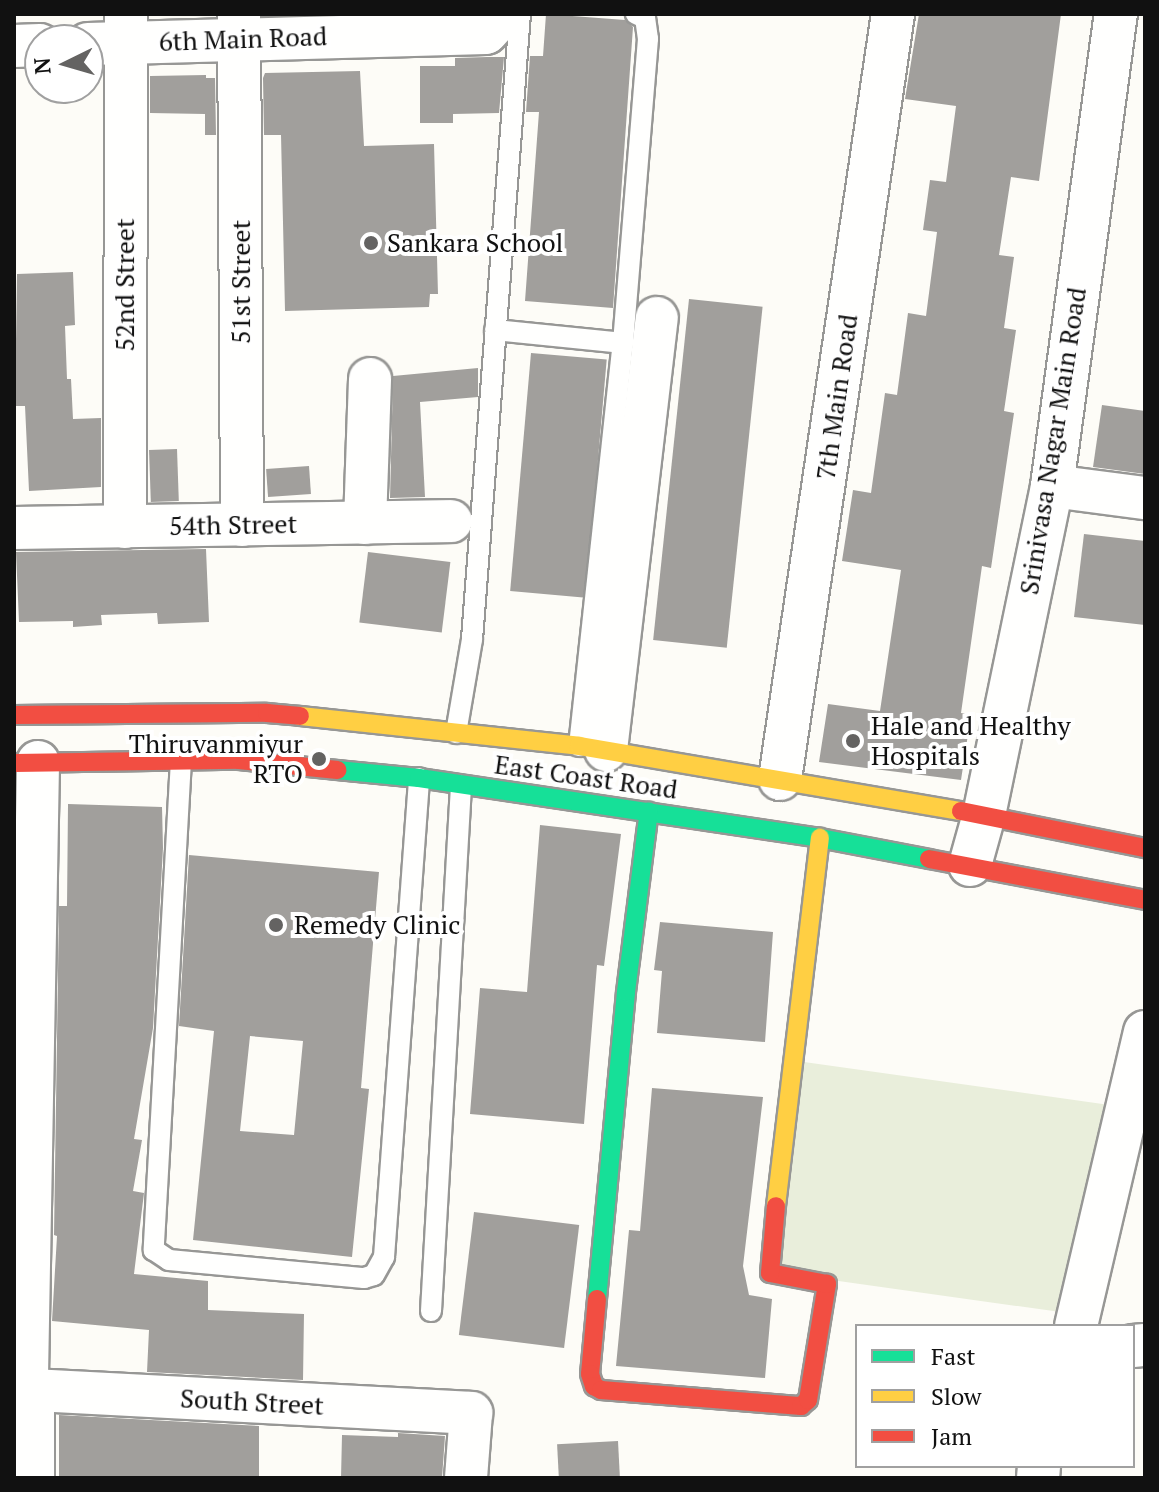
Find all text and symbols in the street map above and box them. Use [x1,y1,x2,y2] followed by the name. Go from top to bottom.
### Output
[158,20,328,58] street label: 6th Main Road
[24,24,104,104] north arrow
[26,56,57,76] text: N
[109,218,141,352] street label: 52nd Street
[225,220,257,344] street label: 51st Street
[387,227,563,259] place label: Sankara School
[362,234,380,252] marker: Sankara School
[1013,285,1093,597] street label: Srinivasa Nagar Main Road
[810,312,864,482] street label: 7th Main Road
[169,508,297,542] street label: 54th Street
[871,710,1071,772] place label: Hale and Healthy Hospitals
[129,728,303,790] place label: Thiruvanmiyur RTO
[842,730,864,752] marker: Hale and Healthy Hospitals
[493,749,679,805] street label: East Coast Road
[310,750,328,768] marker: Thiruvanmiyur RTO
[294,909,460,941] place label: Remedy Clinic
[265,914,287,936] marker: Remedy Clinic
[855,1324,1135,1468] legend
[931,1340,975,1372] text: Fast
[931,1380,982,1412] text: Slow
[179,1383,325,1421] street label: South Street
[931,1420,972,1452] text: Jam

